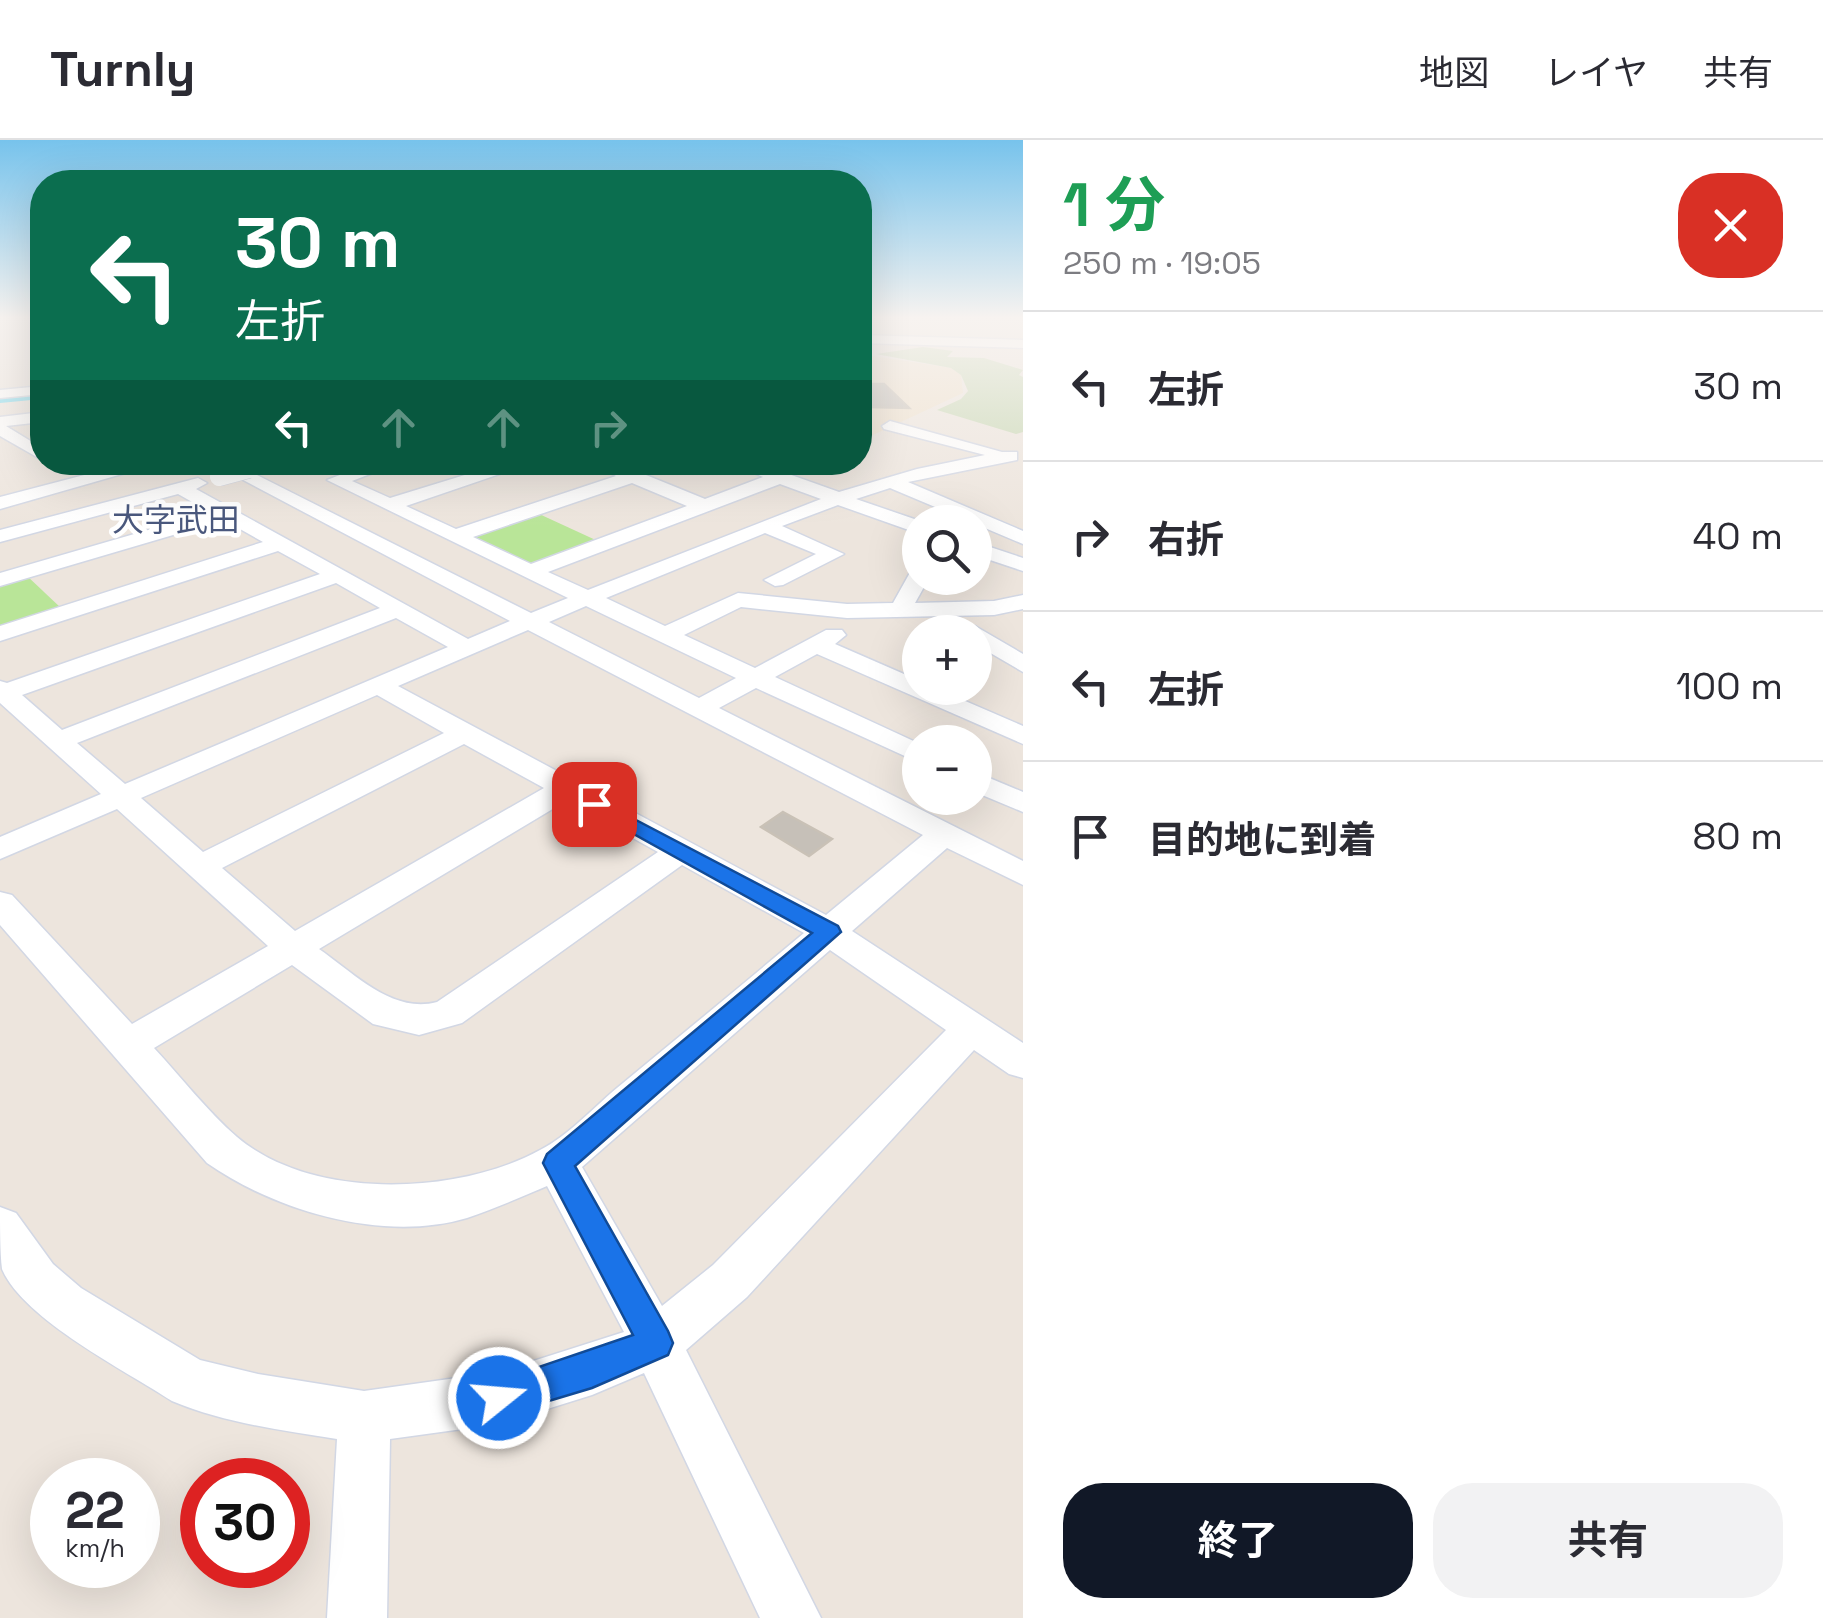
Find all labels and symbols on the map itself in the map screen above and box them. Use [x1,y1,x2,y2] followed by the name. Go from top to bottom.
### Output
[112,500,240,540] district label: 大字武田
[552,762,637,847] pin
[447,1346,551,1450] position arrow
[180,1458,310,1588] speed limit sign: 30

